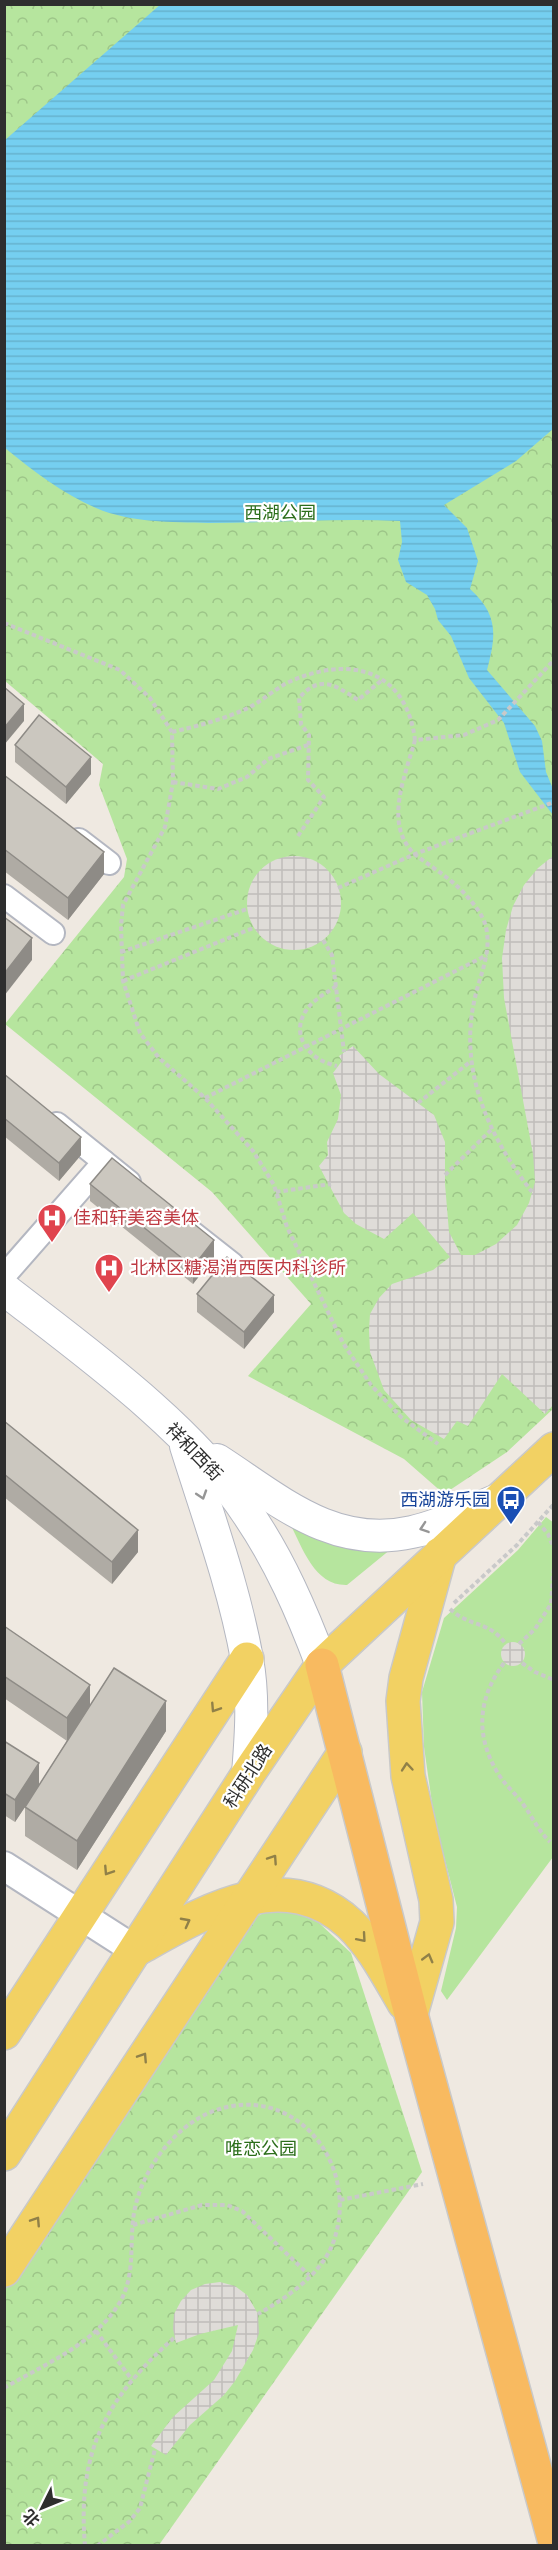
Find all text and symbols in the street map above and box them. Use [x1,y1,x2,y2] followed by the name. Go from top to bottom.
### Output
[244,502,316,522] park label: 西湖公园
[36,1202,68,1244] hospital icon: 佳和轩美容美体
[73,1207,199,1227] place label: 佳和轩美容美体
[93,1252,125,1294] hospital icon: 北林区糖渴消西医内科诊所
[130,1257,346,1277] place label: 北林区糖渴消西医内科诊所
[163,1418,227,1484] street label: 祥和西街
[495,1484,527,1526] bus stop icon: 西湖游乐园
[194,1489,207,1500] one-way arrow
[400,1489,490,1509] place label: 西湖游乐园
[419,1521,430,1534] one-way arrow
[211,1701,222,1712] one-way arrow
[219,1740,275,1811] street label: 科研北路
[401,1763,414,1772] one-way arrow
[266,1855,277,1866] one-way arrow
[104,1864,115,1875] one-way arrow
[180,1918,190,1929] one-way arrow
[355,1931,366,1942] one-way arrow
[421,1953,433,1964] one-way arrow
[136,2053,147,2064] one-way arrow
[225,2138,297,2158] park label: 唯恋公园
[29,2217,41,2227] one-way arrow
[12,2478,72,2538] north arrow
[19,2506,43,2530] text: 北

